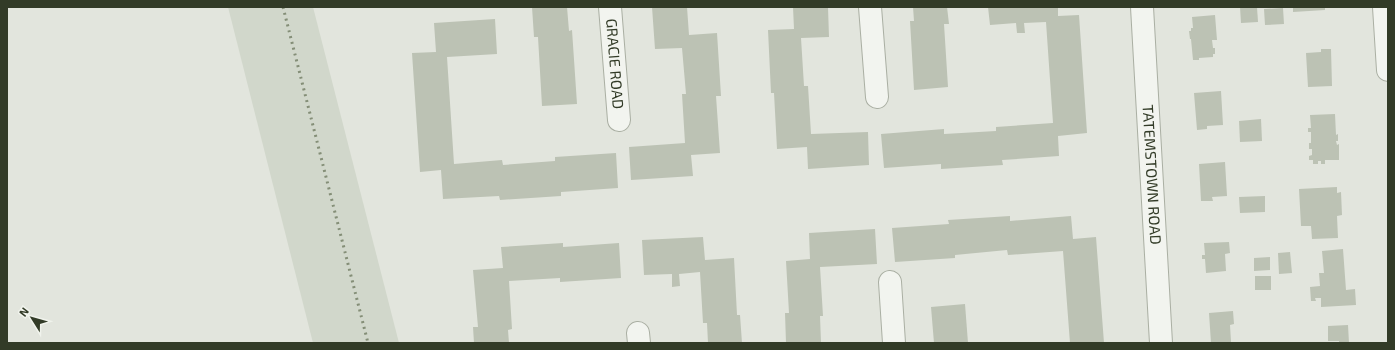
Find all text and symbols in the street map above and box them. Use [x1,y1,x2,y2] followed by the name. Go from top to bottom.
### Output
[603,18,628,110] street label: GRACIE ROAD
[1140,104,1165,245] street label: TATEMSTOWN ROAD
[12,298,52,338] north arrow
[16,305,31,319] text: N

